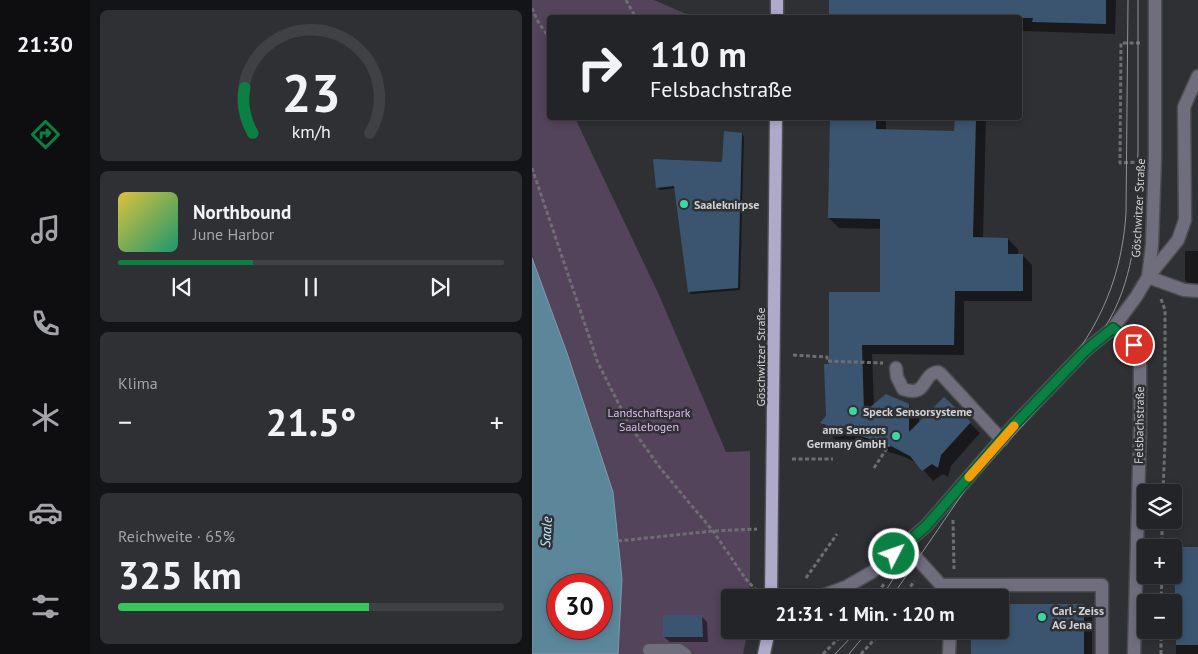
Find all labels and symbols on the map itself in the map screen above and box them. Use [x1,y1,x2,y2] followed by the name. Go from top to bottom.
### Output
[1128,158,1148,258] street label: Göschwitzer Straße
[694,197,759,212] place label: Saaleknirpse
[678,198,690,210] marker: Saaleknirpse
[753,307,768,407] street label: Göschwitzer Straße
[1113,324,1155,366] pin
[1131,386,1147,464] street label: Felsbachstraße
[863,404,972,419] place label: Speck Sensorsysteme
[608,405,691,434] park label: Landschaftspark Saalebogen
[847,405,859,417] marker: Speck Sensorsysteme
[807,422,886,451] place label: ams Sensors Germany GmbH
[890,430,902,442] marker: ams Sensors Germany GmbH
[536,515,556,548] water label: Saale
[867,527,919,579] position arrow
[547,574,612,639] speed limit sign: 30
[1052,603,1104,632] place label: Carl- Zeiss AG Jena
[1036,611,1048,623] marker: Carl- Zeiss AG Jena

